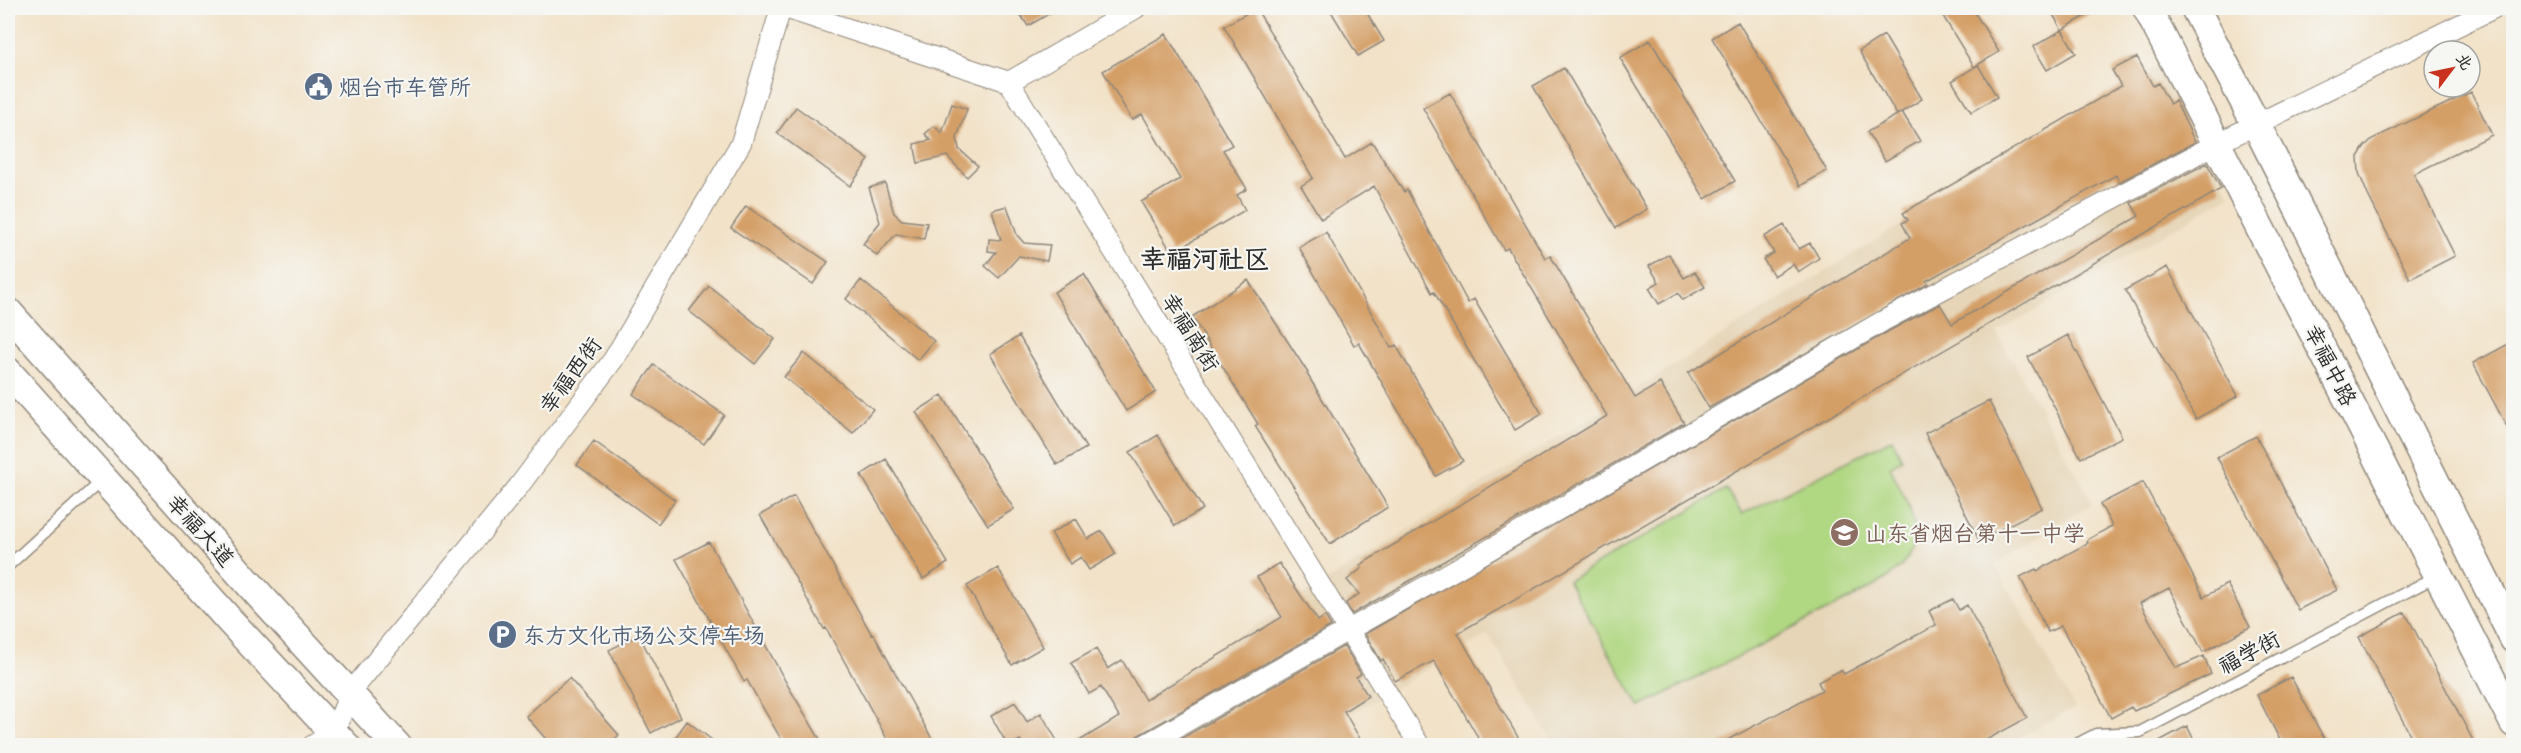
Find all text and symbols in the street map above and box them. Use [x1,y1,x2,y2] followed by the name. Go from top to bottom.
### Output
[2422,39,2482,99] north arrow
[2448,47,2481,76] text: 北
[339,68,471,107] place label: 烟台市车管所
[302,71,334,103] public building icon: 烟台市车管所
[1140,236,1270,282] district label: 幸福河社区
[1151,285,1230,380] street label: 幸福南街
[2293,317,2368,413] street label: 幸福中路
[529,328,612,422] street label: 幸福西街
[157,485,245,576] street label: 幸福大道
[1865,514,2085,553] place label: 山东省烟台第十一中学
[1828,517,1860,549] school or university icon: 山东省烟台第十一中学
[523,616,765,655] place label: 东方文化市场公交停车场
[486,619,518,651] parking icon: 东方文化市场公交停车场
[2211,620,2288,685] street label: 福学街

